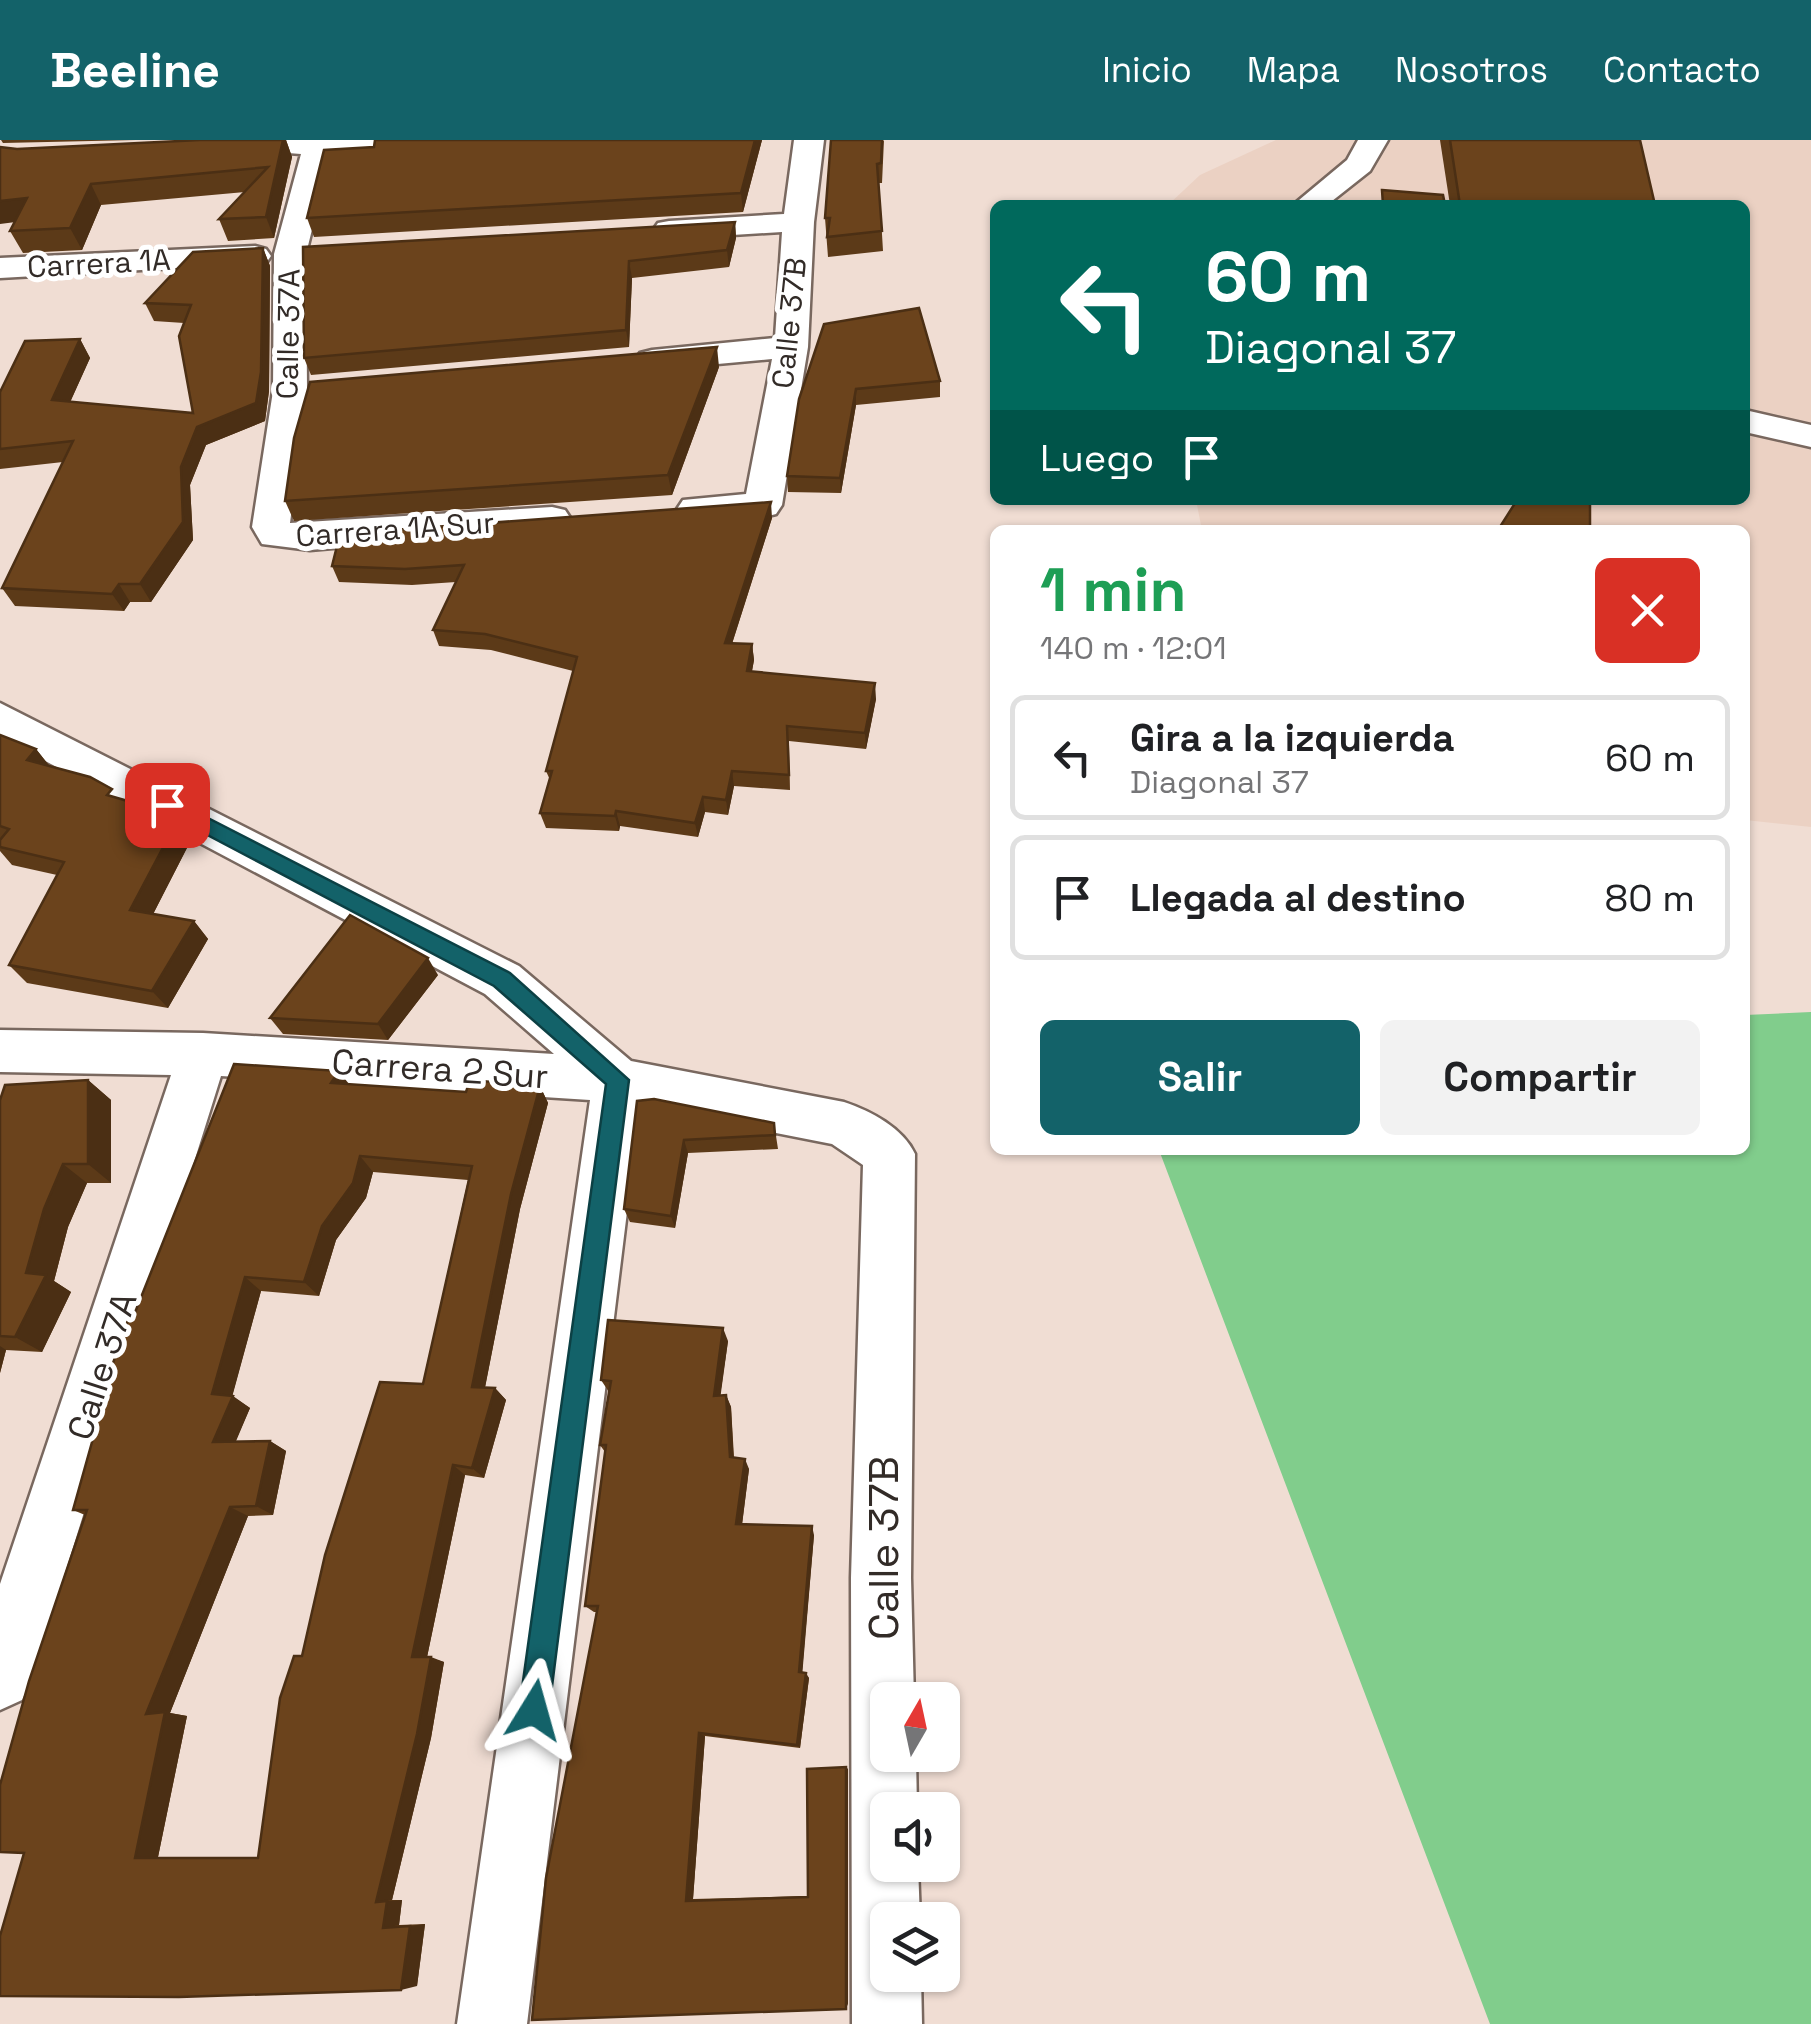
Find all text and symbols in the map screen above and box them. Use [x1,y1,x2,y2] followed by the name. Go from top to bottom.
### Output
[50,40,220,101] text: Beeline
[1102,48,1192,92] text: Inicio
[1247,48,1340,92] text: Mapa
[1395,48,1548,92] text: Nosotros
[1603,48,1761,92] text: Contacto
[1205,232,1371,321] text: 60 m
[26,240,172,286] street label: Carrera 1A
[1040,240,1170,370] icon: left
[763,256,815,390] street label: Calle 37B
[267,268,309,400] street label: Calle 37A
[1205,319,1456,376] text: Diagonal 37
[1174,430,1229,485] icon: arrive
[1040,434,1154,482] text: Luego
[294,503,496,555] street label: Carrera 1A Sur
[1040,552,1187,629] text: 1 min
[1595,558,1700,663] button: close
[1040,628,1227,668] text: 140 m · 12:01
[1130,714,1455,762] text: Gira a la izquierda
[1045,730,1100,785] icon: left
[1605,734,1695,782] text: 60 m
[1130,762,1309,802] text: Diagonal 37
[125,763,210,848] pin
[140,778,195,833] icon: arrive
[1045,870,1100,925] icon: arrive
[1130,874,1466,922] text: Llegada al destino
[1605,874,1695,922] text: 80 m
[1040,1020,1360,1135] button: Salir
[1380,1020,1700,1135] button: Compartir
[330,1039,550,1099] street label: Carrera 2 Sur
[58,1287,146,1445] street label: Calle 37A
[857,1456,910,1640] street label: Calle 37B
[482,1658,586,1762] position arrow
[870,1682,960,1772] north arrow
[870,1682,960,1992] map controls
[870,1792,960,1882] button: sound
[870,1902,960,1992] button: layers

